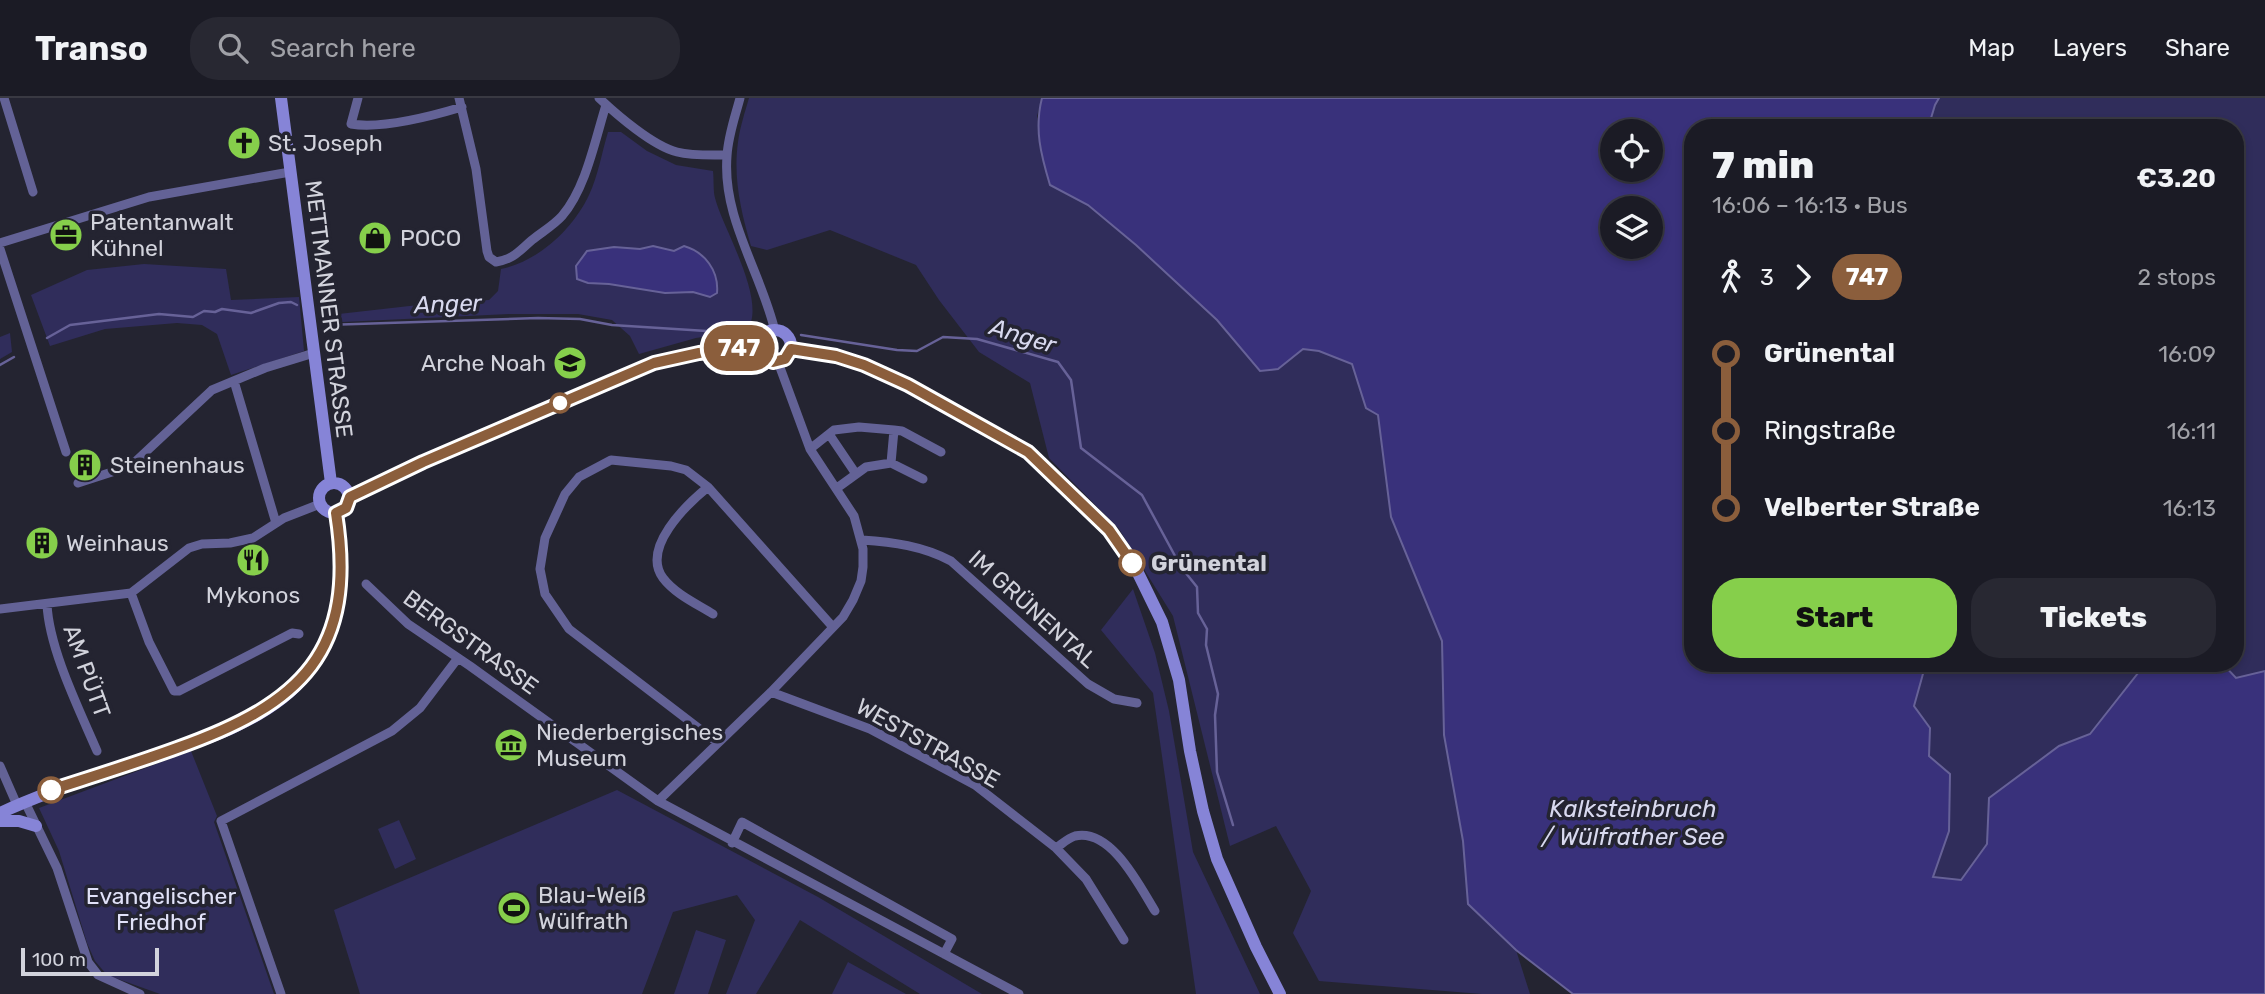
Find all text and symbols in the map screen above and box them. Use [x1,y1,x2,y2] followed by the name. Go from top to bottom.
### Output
[190,17,680,80] search box
[35,29,148,68] text: Transo
[214,29,252,67] icon: search
[270,33,416,64] text: Search here
[1968,34,2015,62] text: Map
[2053,34,2127,62] text: Layers
[2165,34,2230,62] text: Share
[1600,119,1663,259] map controls
[1600,119,1663,182] button: locate
[225,124,263,162] church icon: St. Joseph
[268,129,383,157] place label: St. Joseph
[1712,142,1814,188] text: 7 min
[2136,163,2216,194] text: €3.20
[299,179,359,439] street label: METTMANNER STRASSE
[1712,191,1908,219] text: 16:06 – 16:13 · Bus
[1600,196,1663,259] button: layers
[90,208,234,262] place label: Patentanwalt Kühnel
[47,216,85,254] office icon: Patentanwalt Kühnel
[356,219,394,257] shop icon: POCO
[400,224,461,252] place label: POCO
[1712,258,1750,296] icon: walk
[1784,258,1822,296] icon: forward
[1760,263,1774,291] text: 3
[1846,263,1888,291] text: 747
[2138,263,2216,291] text: 2 stops
[412,289,483,319] water label: Anger
[985,312,1060,360] water label: Anger
[699,325,779,371] line badge: 747
[718,334,760,362] text: 747
[1764,338,1895,369] text: Grünental
[2158,340,2216,368] text: 16:09
[551,344,589,382] school or university icon: Arche Noah
[421,349,546,377] place label: Arche Noah
[550,393,570,413] unlabelled marker
[1764,415,1896,446] text: Ringstraße
[2167,417,2216,445] text: 16:11
[66,446,104,484] building icon: Steinenhaus
[110,451,245,479] place label: Steinenhaus
[1764,492,1980,523] text: Velberter Straße
[2163,494,2216,522] text: 16:13
[23,524,61,562] building icon: Weinhaus
[66,529,169,557] place label: Weinhaus
[234,541,272,579] restaurant icon: Mykonos
[963,544,1103,674] street label: IM GRÜNENTAL
[1151,549,1267,577] place label: Grünental
[1119,550,1145,576] marker: Grünental
[1712,578,1957,658] button: Start
[1971,578,2216,658] button: Tickets
[206,581,300,609] place label: Mykonos
[398,584,544,700] street label: BERGSTRASSE
[57,621,117,721] street label: AM PÜTT
[851,692,1005,794] street label: WESTSTRASSE
[536,718,723,772] place label: Niederbergisches Museum
[492,726,530,764] museum icon: Niederbergisches Museum
[38,777,64,803] unlabelled marker
[1540,795,1724,851] water label: Kalksteinbruch / Wülfrather See
[538,881,646,935] place label: Blau-Weiß Wülfrath
[86,882,236,936] park label: Evangelischer Friedhof
[495,889,533,927] sports icon: Blau-Weiß Wülfrath
[21,945,159,977] scale bar
[32,948,86,971] text: 100 m

